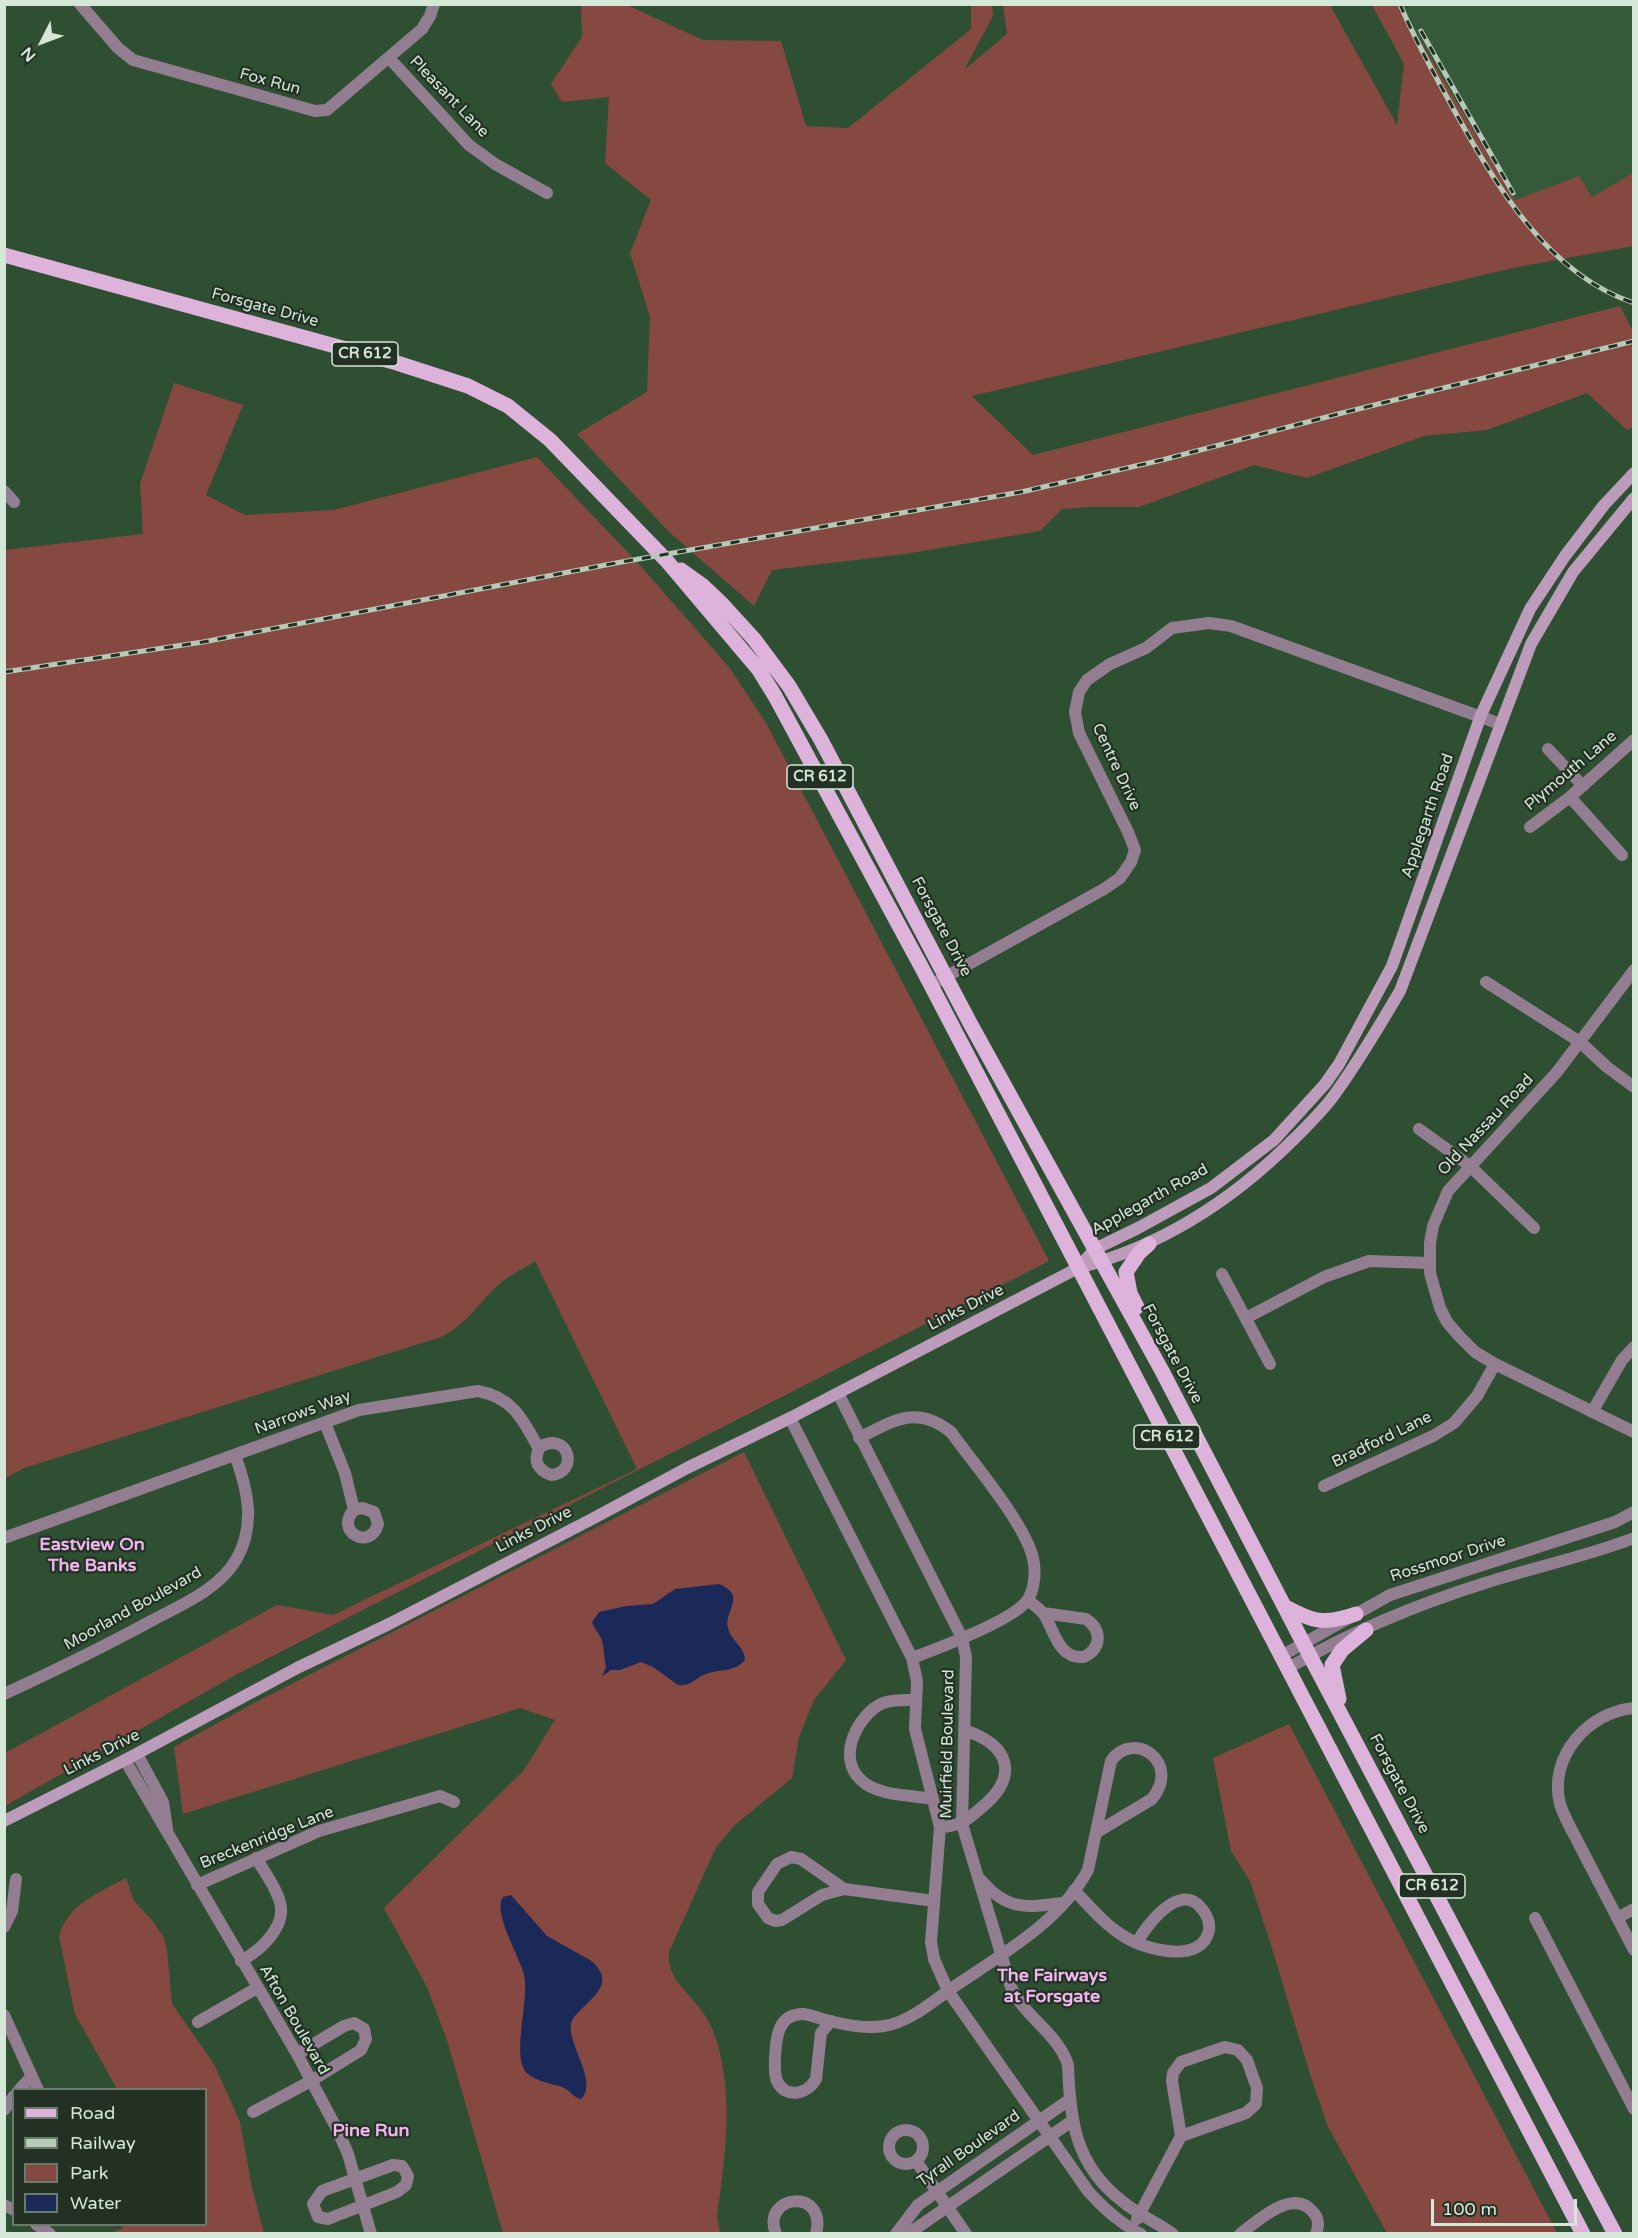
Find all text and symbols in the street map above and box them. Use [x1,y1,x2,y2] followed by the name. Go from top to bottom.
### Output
[12,12,72,72] north arrow
[17,43,40,66] text: N
[405,52,493,142] street label: Pleasant Lane
[237,65,303,99] street label: Fox Run
[209,284,321,332] street label: Forsgate Drive
[332,342,398,366] road number: CR 612
[1087,720,1145,814] street label: Centre Drive
[1521,727,1621,815] street label: Plymouth Lane
[1398,751,1458,881] street label: Applegarth Road
[787,765,853,789] road number: CR 612
[907,874,975,980] street label: Forsgate Drive
[1434,1070,1538,1180] street label: Old Nassau Road
[1088,1160,1212,1240] street label: Applegarth Road
[925,1281,1007,1335] street label: Links Drive
[1138,1301,1206,1407] street label: Forsgate Drive
[252,1387,354,1439] street label: Narrows Way
[1329,1408,1435,1472] street label: Bradford Lane
[1134,1425,1200,1449] road number: CR 612
[493,1503,575,1557] street label: Links Drive
[1388,1531,1508,1587] street label: Rossmoor Drive
[39,1534,145,1576] district label: Eastview On The Banks
[61,1563,205,1655] street label: Moorland Boulevard
[937,1669,959,1819] street label: Muirfield Boulevard
[61,1726,143,1780] street label: Links Drive
[1365,1731,1433,1837] street label: Forsgate Drive
[197,1802,337,1874] street label: Breckenridge Lane
[1399,1874,1465,1898] road number: CR 612
[255,1962,333,2078] street label: Afton Boulevard
[997,1965,1107,2008] district label: The Fairways at Forsgate
[12,2088,207,2226] legend
[70,2102,115,2124] text: Road
[914,2106,1024,2192] street label: Tyrall Boulevard
[332,2120,410,2142] district label: Pine Run
[70,2132,136,2154] text: Railway
[70,2162,108,2184] text: Park
[1434,2187,1580,2225] scale bar
[70,2192,121,2214] text: Water
[1442,2198,1497,2220] text: 100 m

